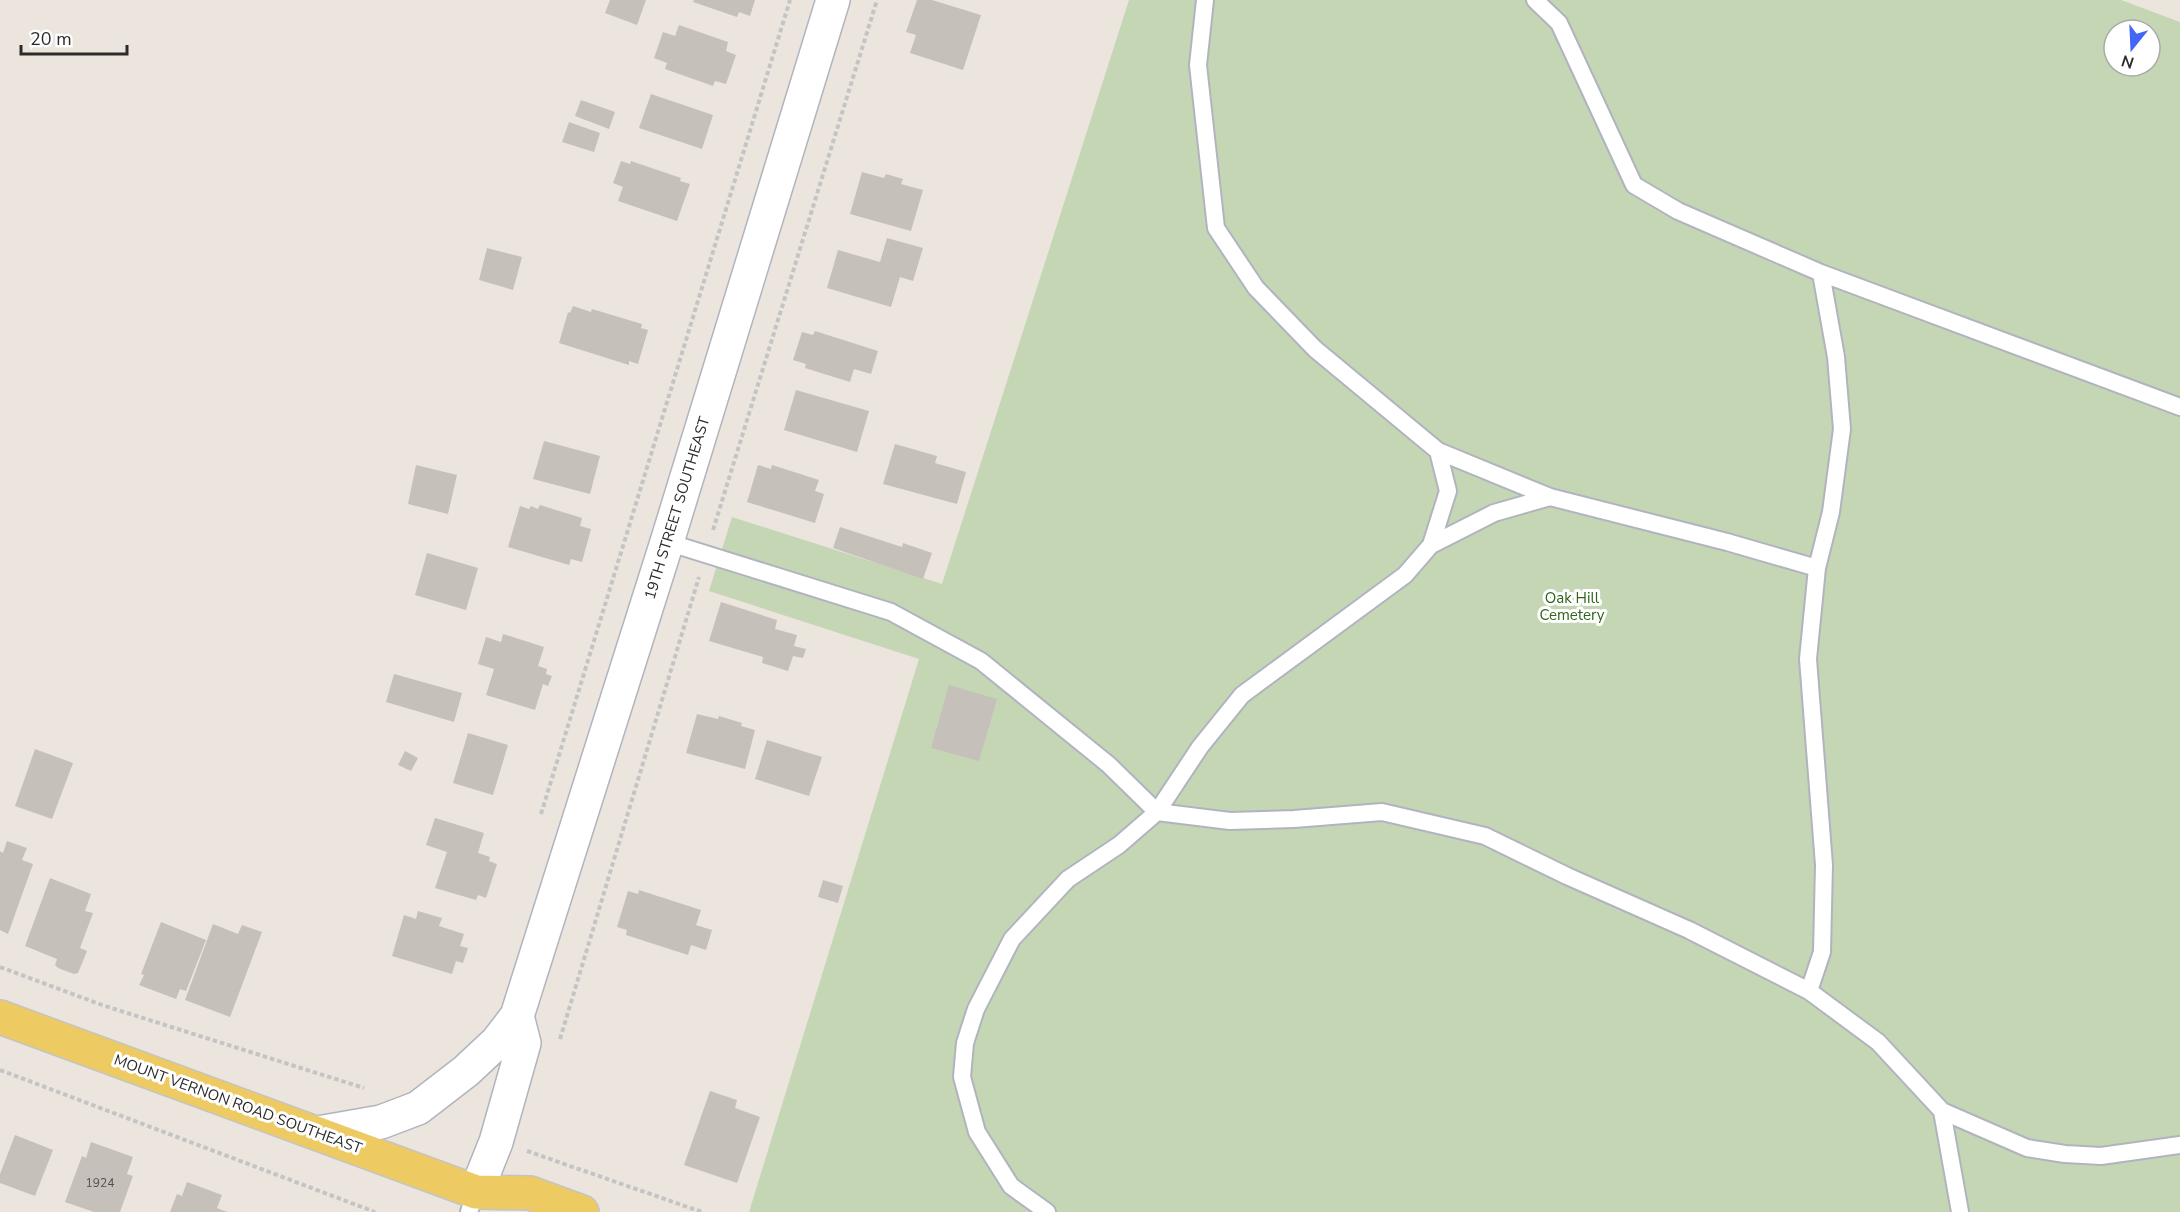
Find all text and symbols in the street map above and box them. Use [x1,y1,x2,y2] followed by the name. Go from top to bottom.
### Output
[21,18,128,56] scale bar
[2102,18,2162,78] north arrow
[30,27,72,51] text: 20 m
[2119,49,2137,74] text: N
[640,414,714,602] street label: 19TH STREET SOUTHEAST
[1539,588,1605,625] park label: Oak Hill Cemetery
[111,1050,365,1158] street label: MOUNT VERNON ROAD SOUTHEAST
[86,1175,114,1191] house number: 1924

